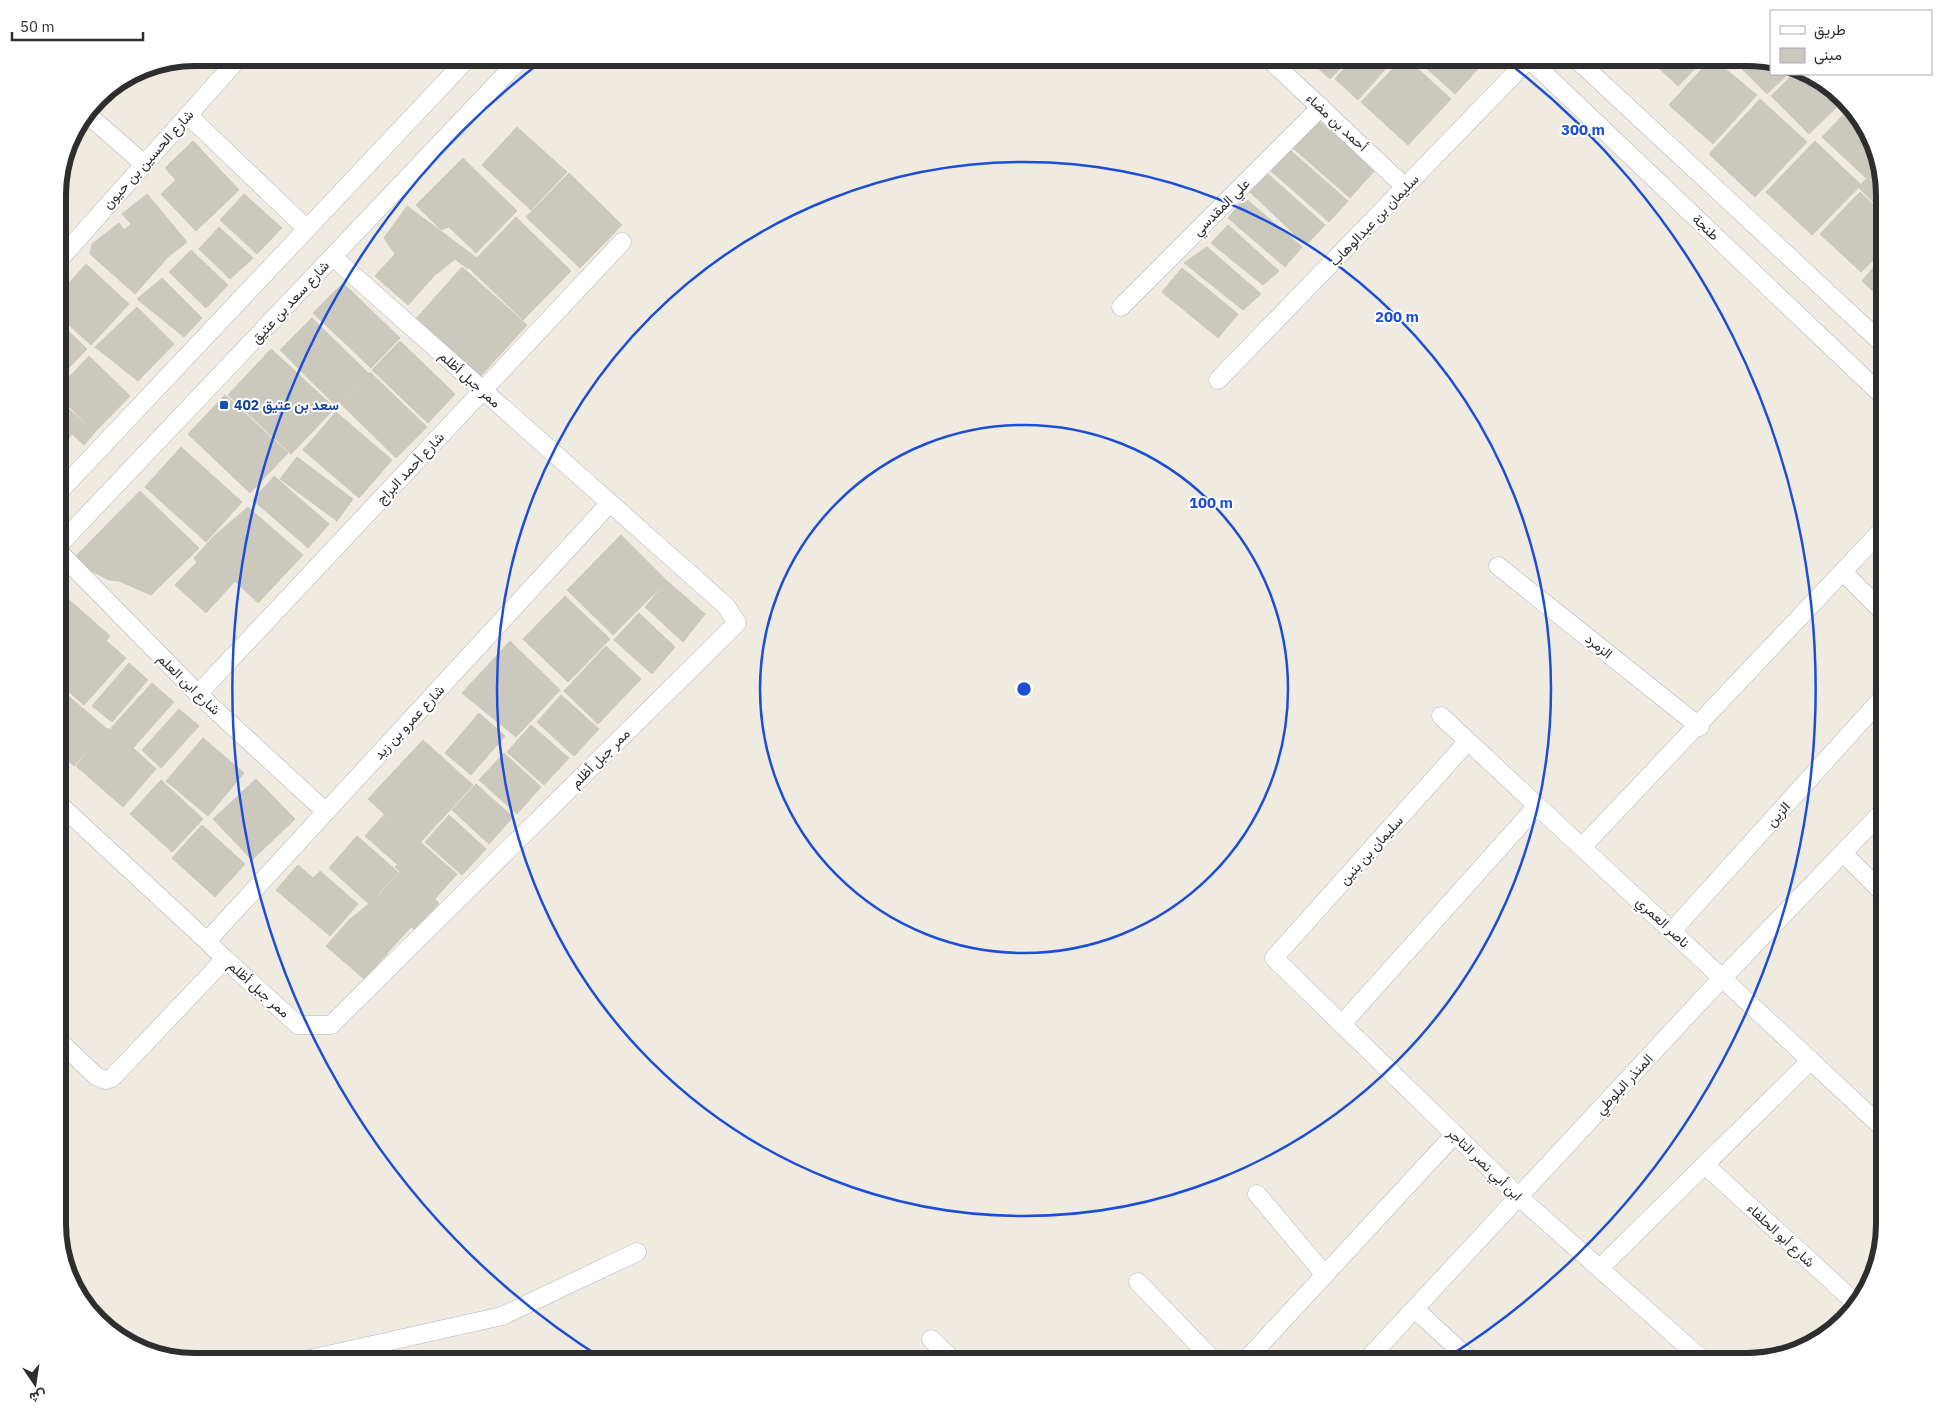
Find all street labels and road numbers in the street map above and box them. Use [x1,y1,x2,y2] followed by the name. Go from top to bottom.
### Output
[1302,89,1372,155] street label: أحمد بن مضاء
[99,106,199,214] street label: شارع الحسين بن حيون
[1325,170,1423,270] street label: سليمان بن عبدالوهاب
[1188,174,1256,242] street label: علي المقدسي
[1689,210,1723,244] street label: طنجة
[247,257,335,349] street label: شارع سعد بن عتيق
[435,347,505,411] street label: ممر جبل أظلم
[372,428,449,509] street label: شارع أحمد البراج
[1582,630,1616,662] street label: الزمرد
[152,649,224,720] street label: شارع ابن العلم
[370,681,450,764] street label: شارع عمرو بن زيد
[566,724,634,792] street label: ممر جبل أظلم
[1762,798,1794,830] street label: الزين
[1335,812,1407,888] street label: سليمان بن بنين
[1630,893,1694,954] street label: ناصر العمري
[224,957,294,1021] street label: ممر جبل أظلم
[1591,1050,1659,1120] street label: المنذر البلوطي
[1441,1123,1526,1207] street label: ابن أبي نصر التاجر
[1742,1199,1819,1272] street label: شارع أبو الحلفاء

